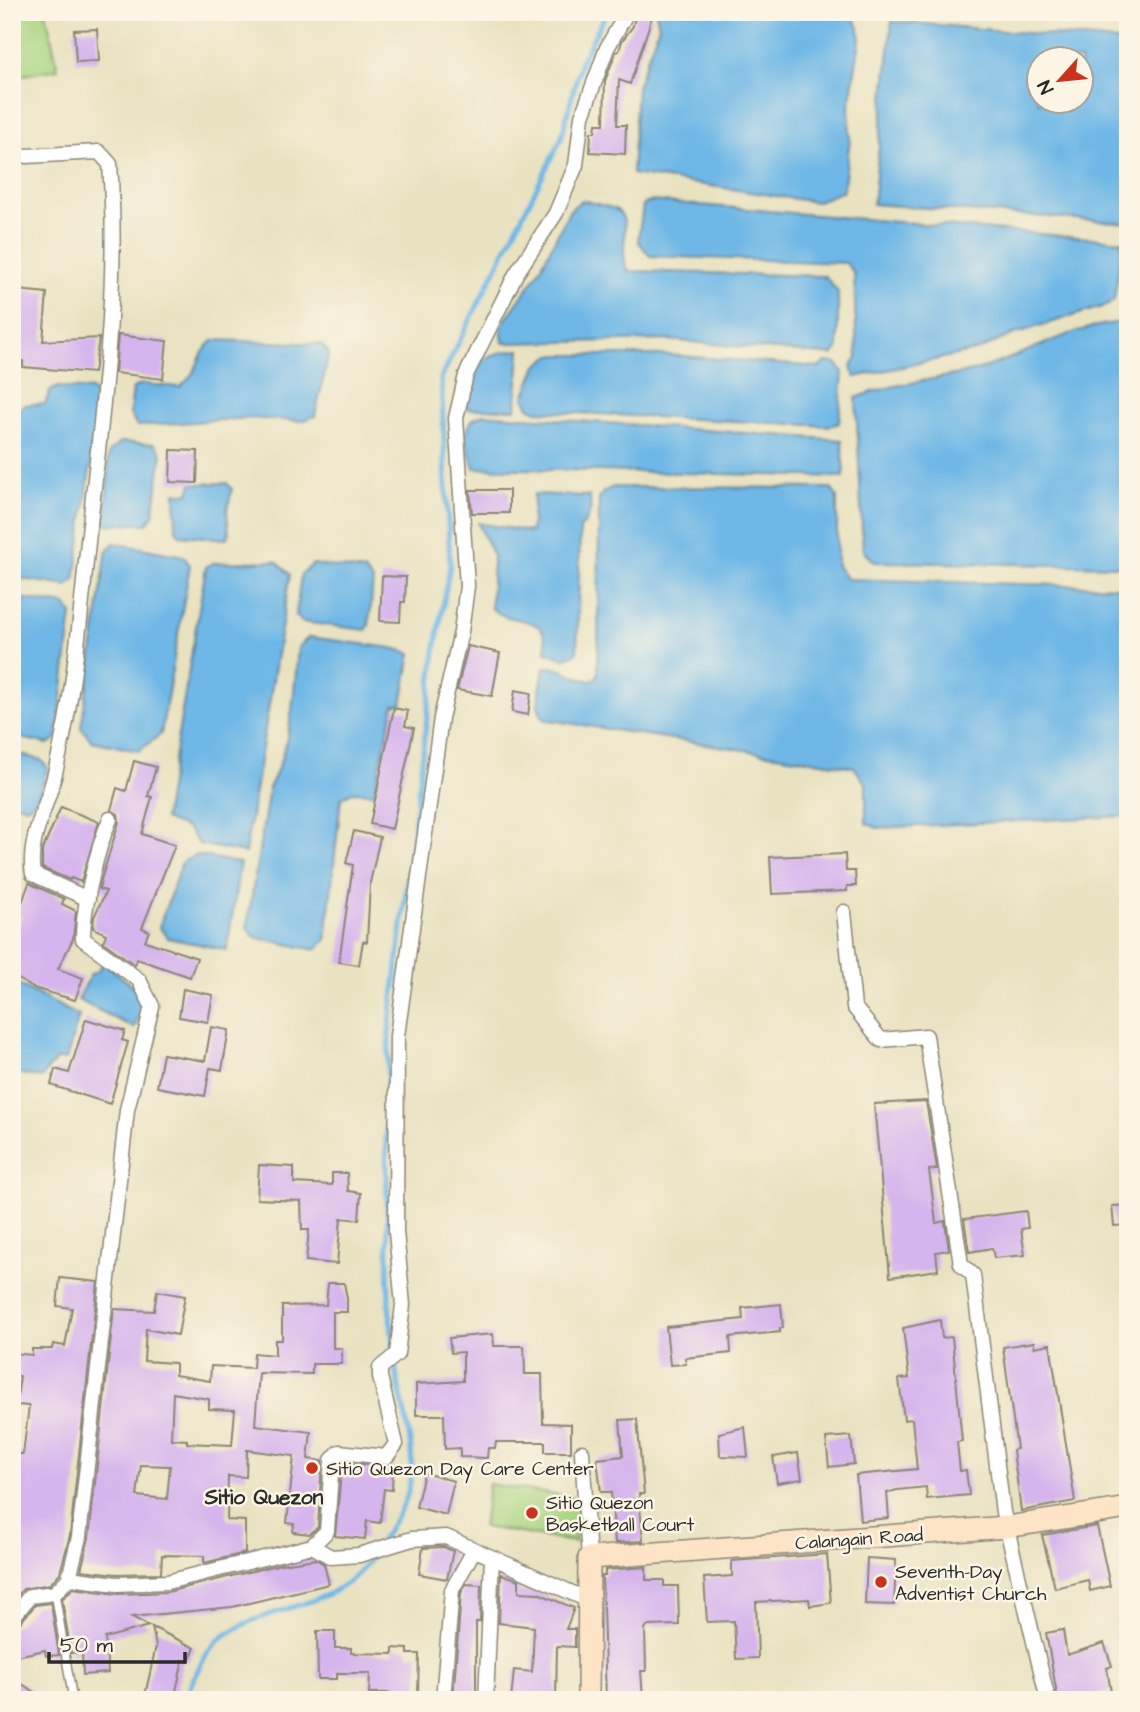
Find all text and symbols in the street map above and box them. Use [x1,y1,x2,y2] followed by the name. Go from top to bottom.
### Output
[1024,46,1094,116] north arrow
[1031,76,1061,98] text: N
[326,1456,594,1484] place label: Sitio Quezon Day Care Center
[304,1460,320,1476] marker: Sitio Quezon Day Care Center
[204,1483,324,1512] district label: Sitio Quezon
[546,1490,695,1539] place label: Sitio Quezon Basketball Court
[524,1505,540,1521] marker: Sitio Quezon Basketball Court
[794,1522,924,1558] street label: Calangain Road
[895,1559,1047,1608] place label: Seventh-Day Adventist Church
[873,1574,889,1590] marker: Seventh-Day Adventist Church
[49,1621,186,1665] scale bar
[60,1631,114,1660] text: 50 m

